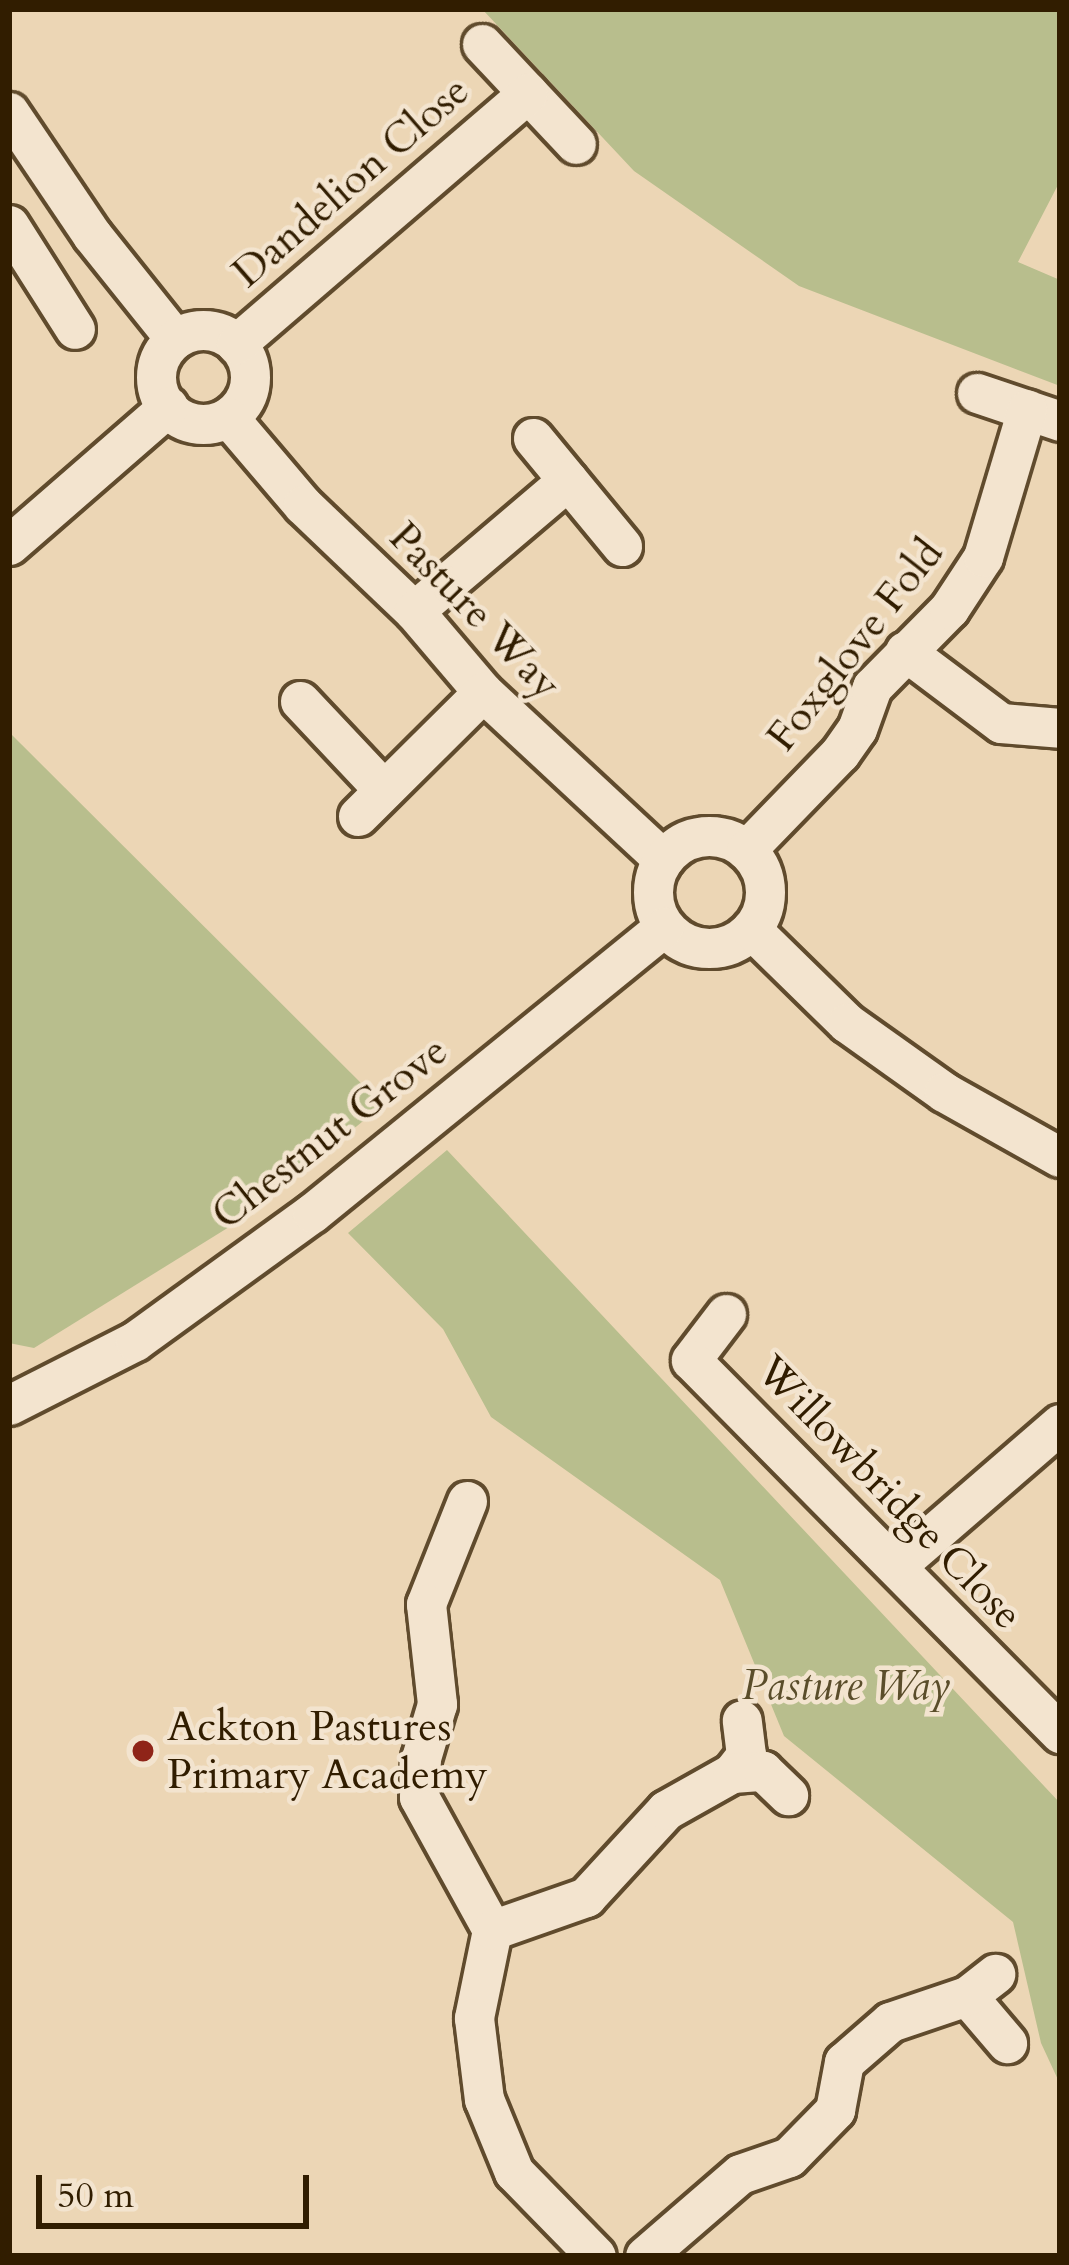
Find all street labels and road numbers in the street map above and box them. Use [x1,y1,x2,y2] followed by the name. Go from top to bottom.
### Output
[223,66,479,298] street label: Dandelion Close
[378,512,572,710] street label: Pasture Way
[756,529,954,761] street label: Foxglove Fold
[202,1026,458,1240] street label: Chestnut Grove
[746,1346,1032,1640] street label: Willowbridge Close

